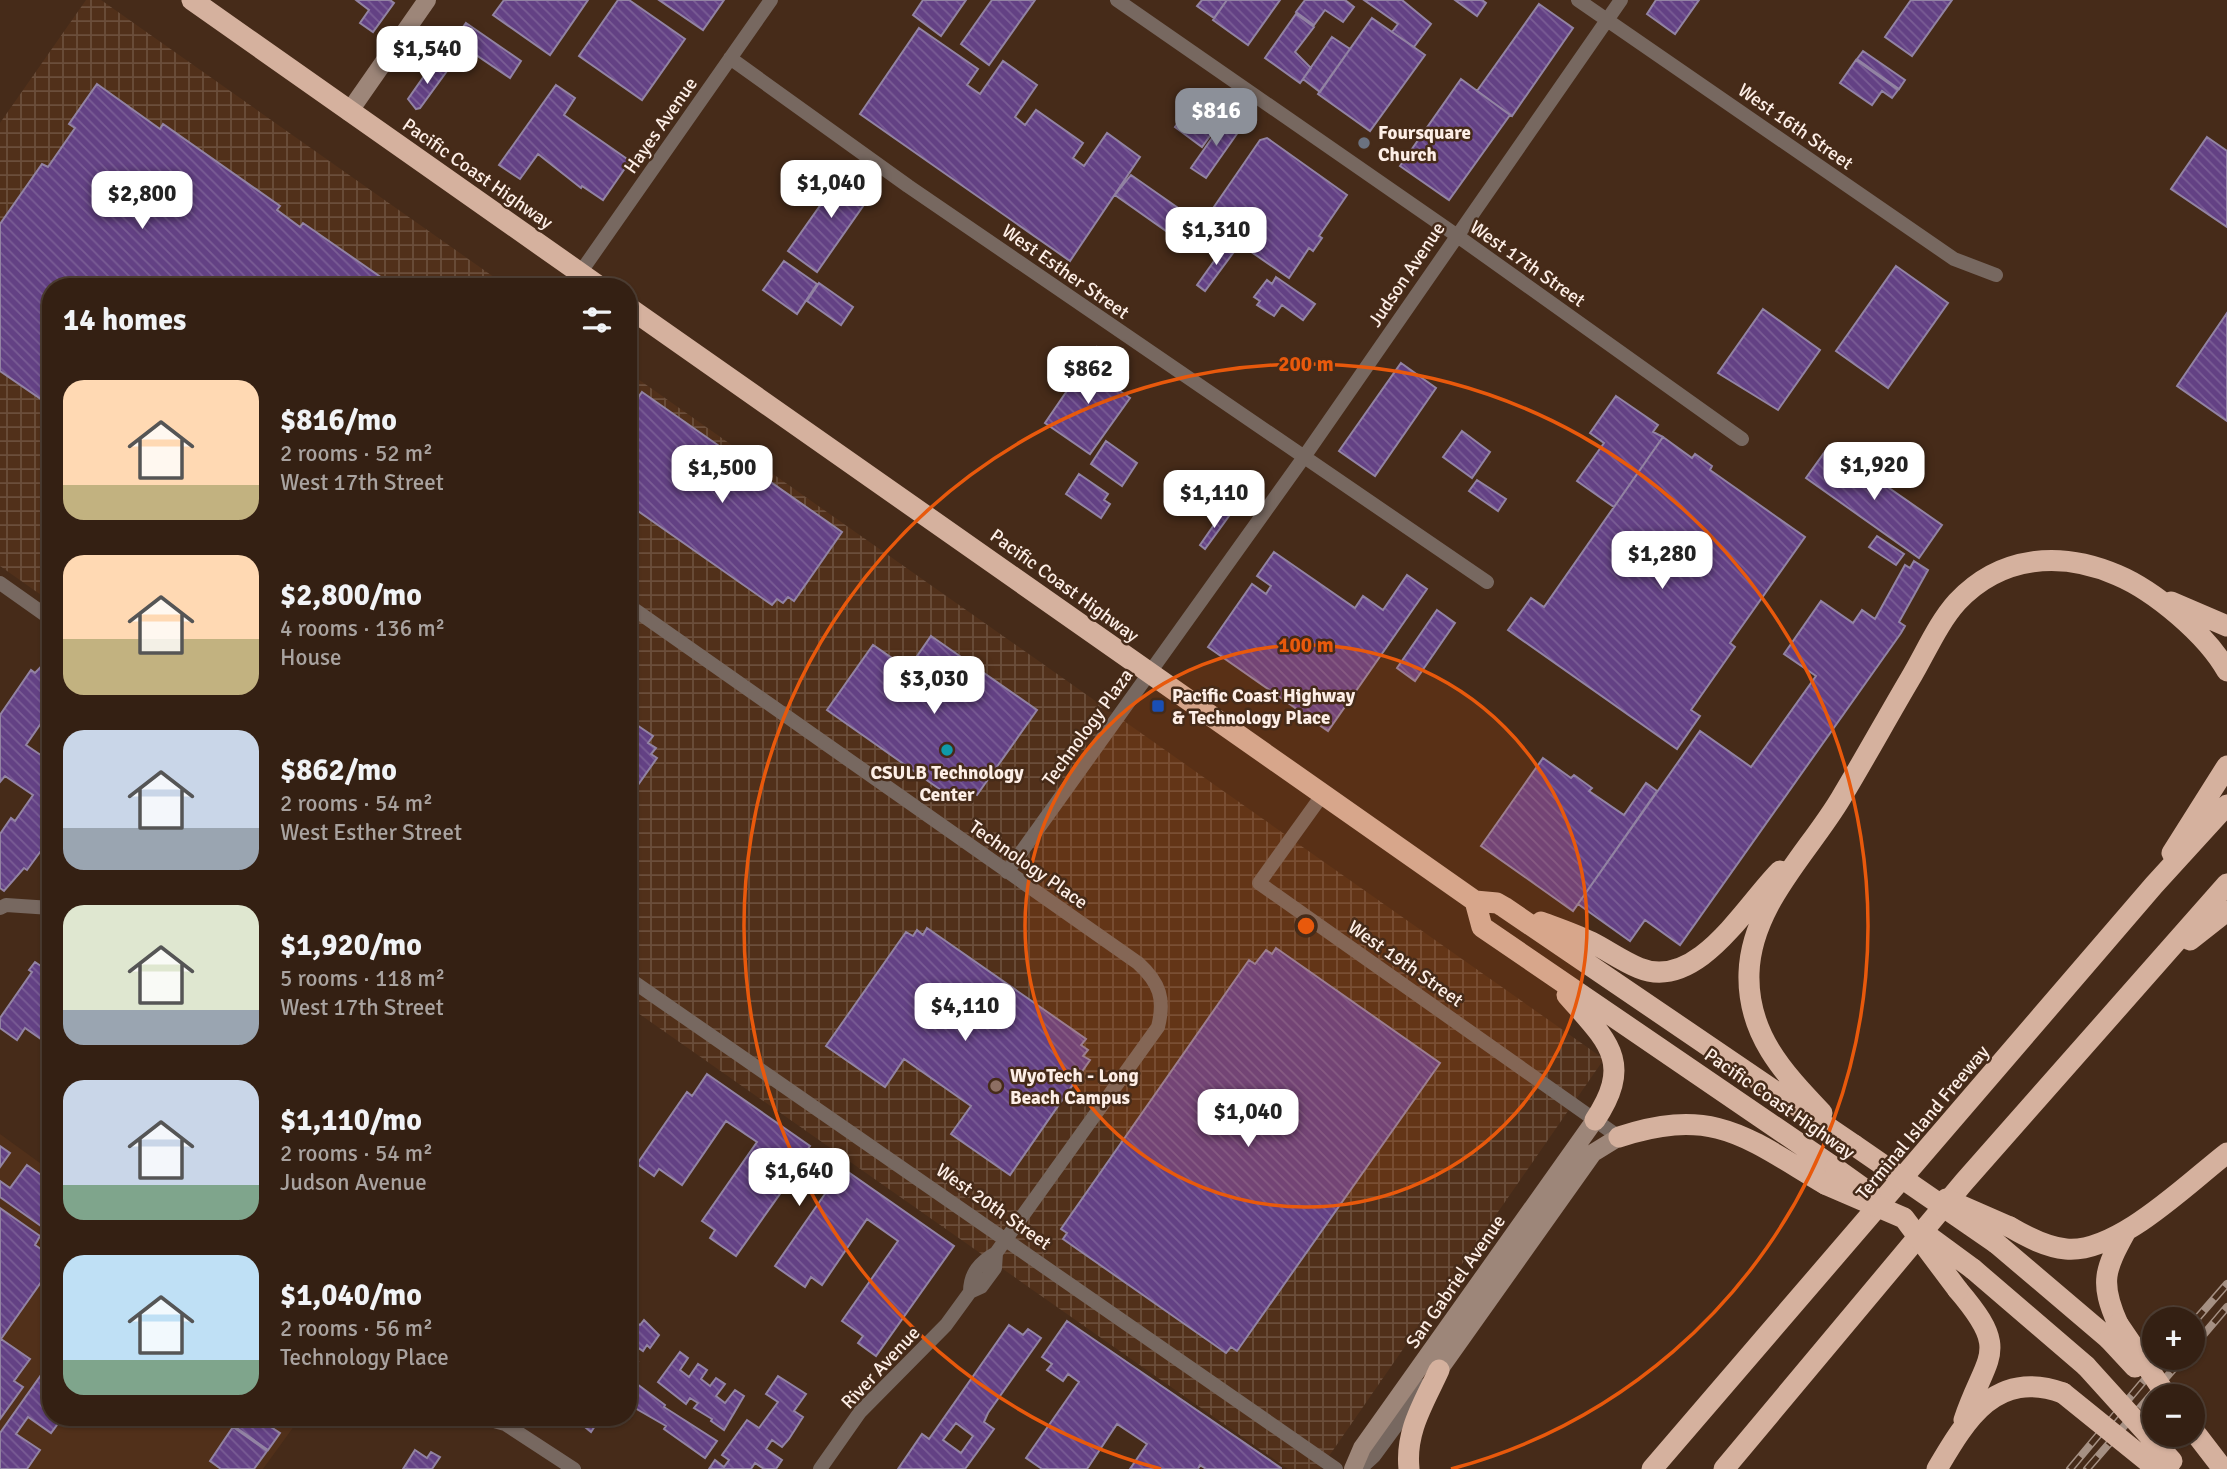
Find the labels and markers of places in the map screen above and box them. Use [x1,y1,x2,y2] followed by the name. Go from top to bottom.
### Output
[370,27,484,86] pin: $1,540
[1175,88,1257,148] pin: $816
[1378,121,1471,167] place label: Foursquare Church
[1356,135,1372,151] marker: Foursquare Church
[774,160,888,220] pin: $1,040
[85,172,199,231] pin: $2,800
[1159,208,1273,267] pin: $1,310
[1047,346,1129,406] pin: $862
[1817,442,1931,502] pin: $1,920
[665,446,779,505] pin: $1,500
[1157,470,1271,530] pin: $1,110
[1605,532,1719,591] pin: $1,280
[877,656,991,716] pin: $3,030
[1172,684,1356,730] place label: Pacific Coast Highway & Technology Place
[1150,698,1166,714] marker: Pacific Coast Highway & Technology Place
[939,742,955,758] marker: CSULB Technology Center
[870,761,1024,807] place label: CSULB Technology Center
[1294,914,1318,938] centre of rings
[908,984,1022,1043] pin: $4,110
[1010,1064,1139,1110] place label: WyoTech - Long Beach Campus
[988,1078,1004,1094] marker: WyoTech - Long Beach Campus
[1191,1090,1305,1149] pin: $1,040
[742,1148,856,1208] pin: $1,640

